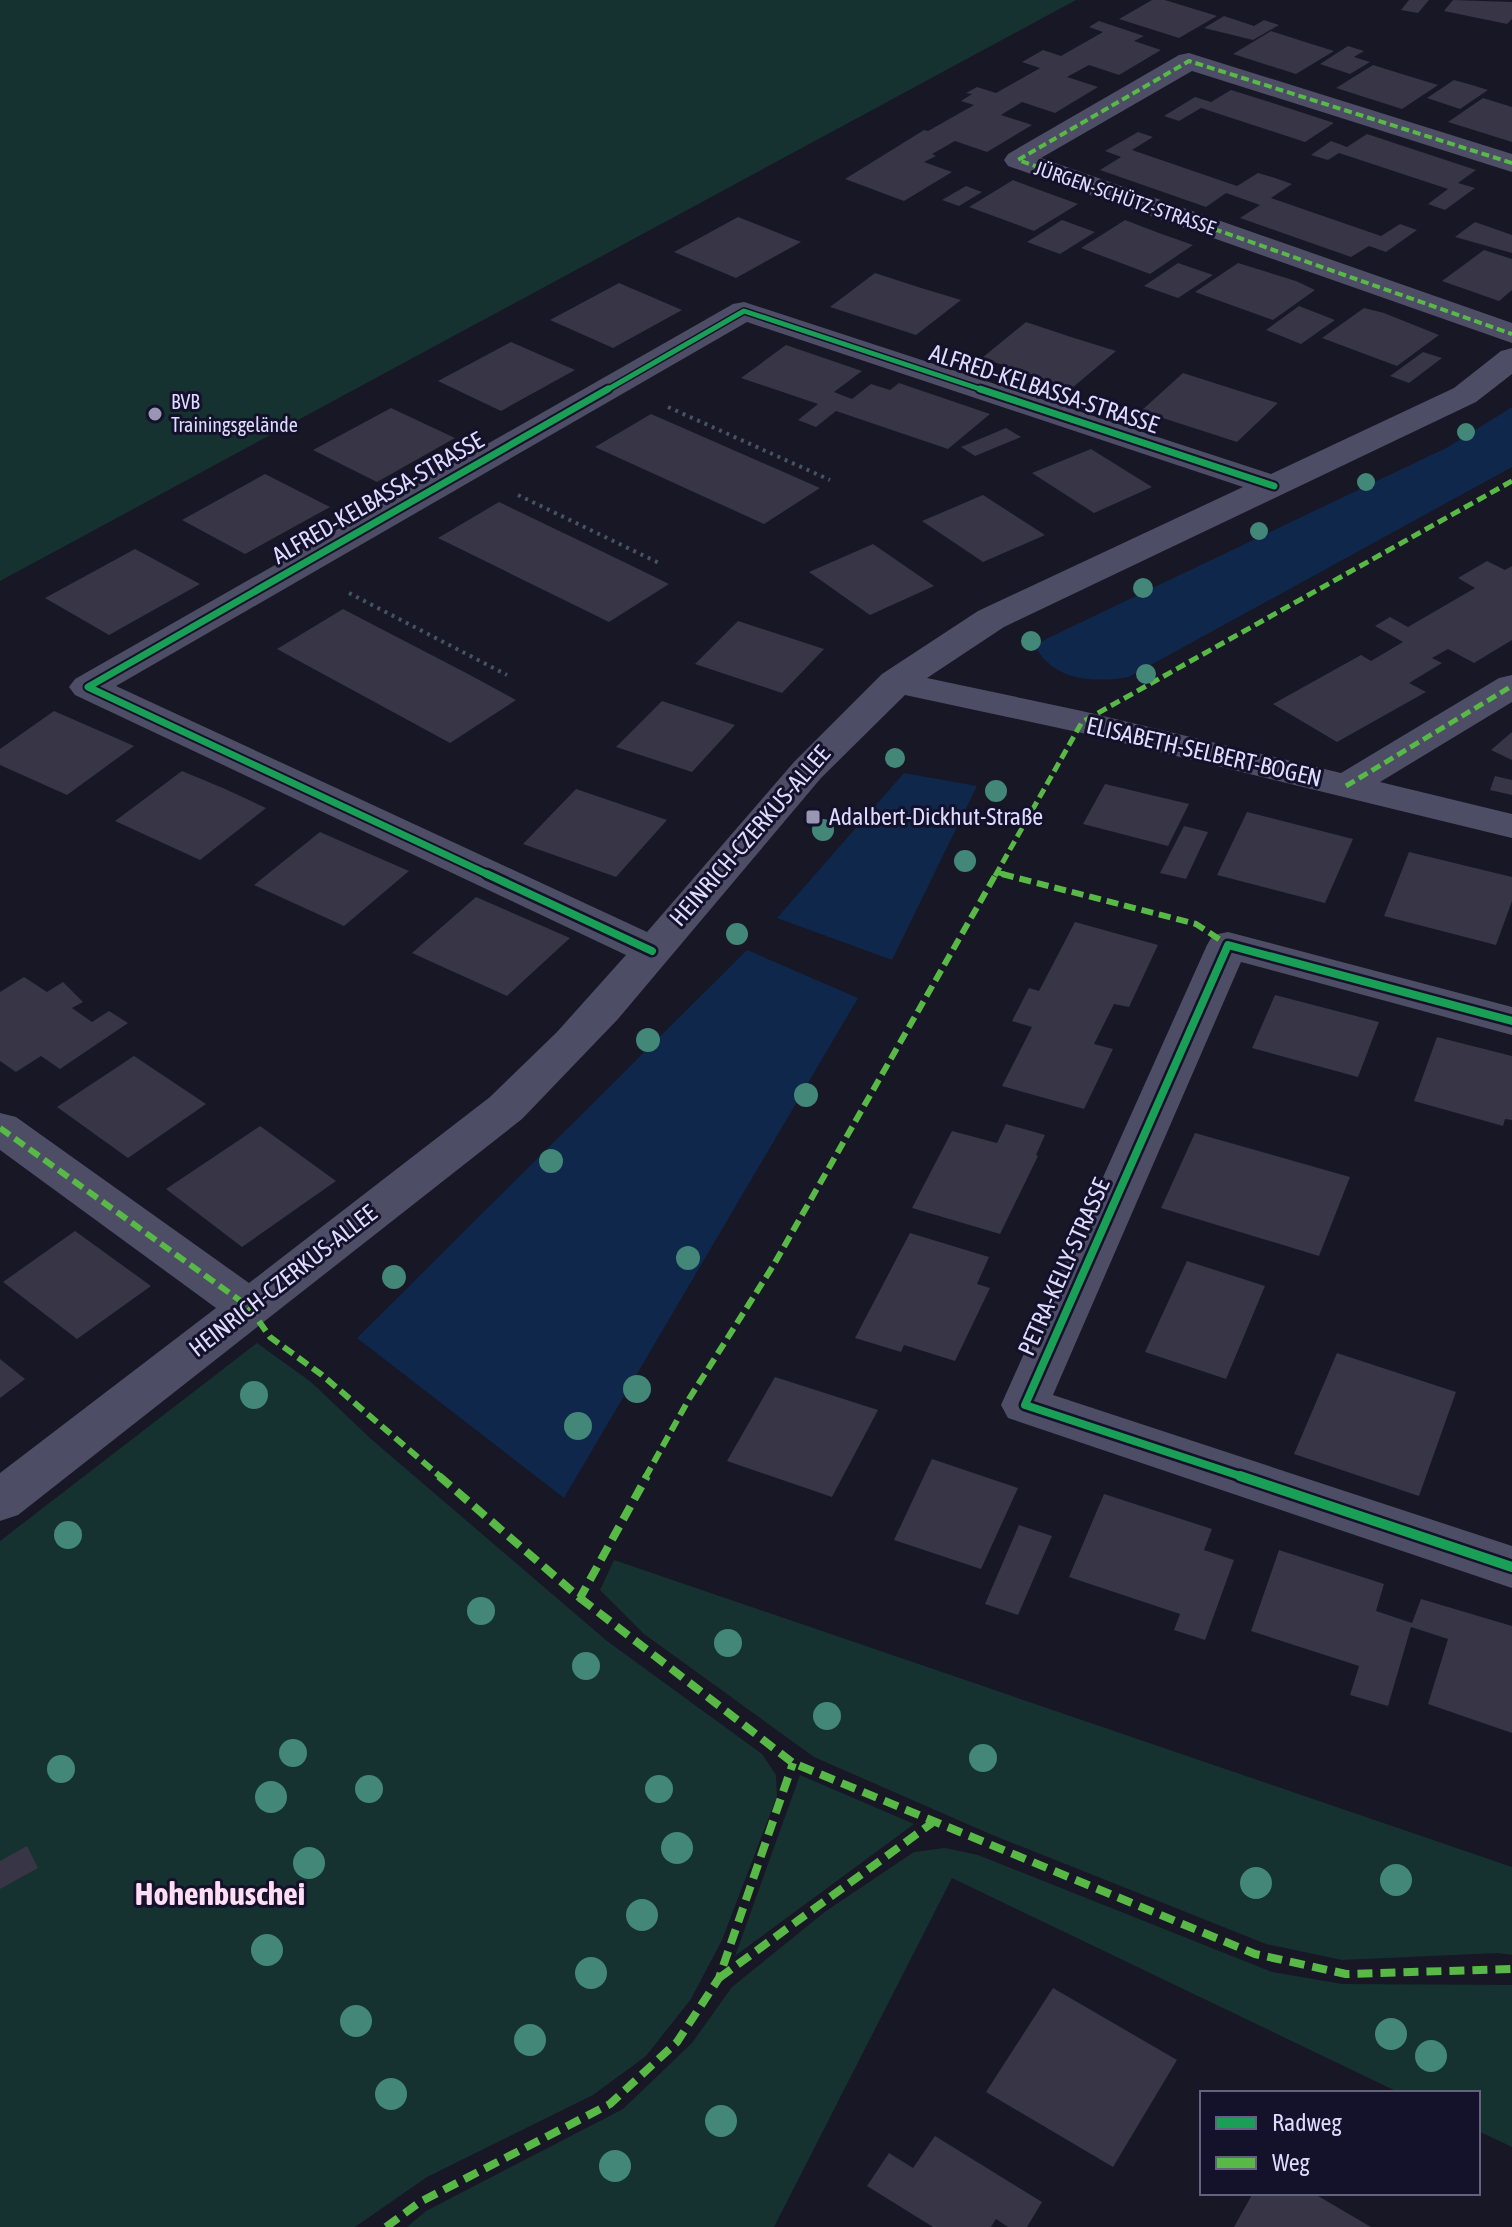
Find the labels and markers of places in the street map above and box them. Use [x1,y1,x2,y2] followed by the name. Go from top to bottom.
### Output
[171,390,298,436] place label: BVB Trainingsgelände
[146,405,164,423] marker: BVB Trainingsgelände
[829,803,1043,830] place label: Adalbert-Dickhut-Straße
[804,808,822,826] marker: Adalbert-Dickhut-Straße

